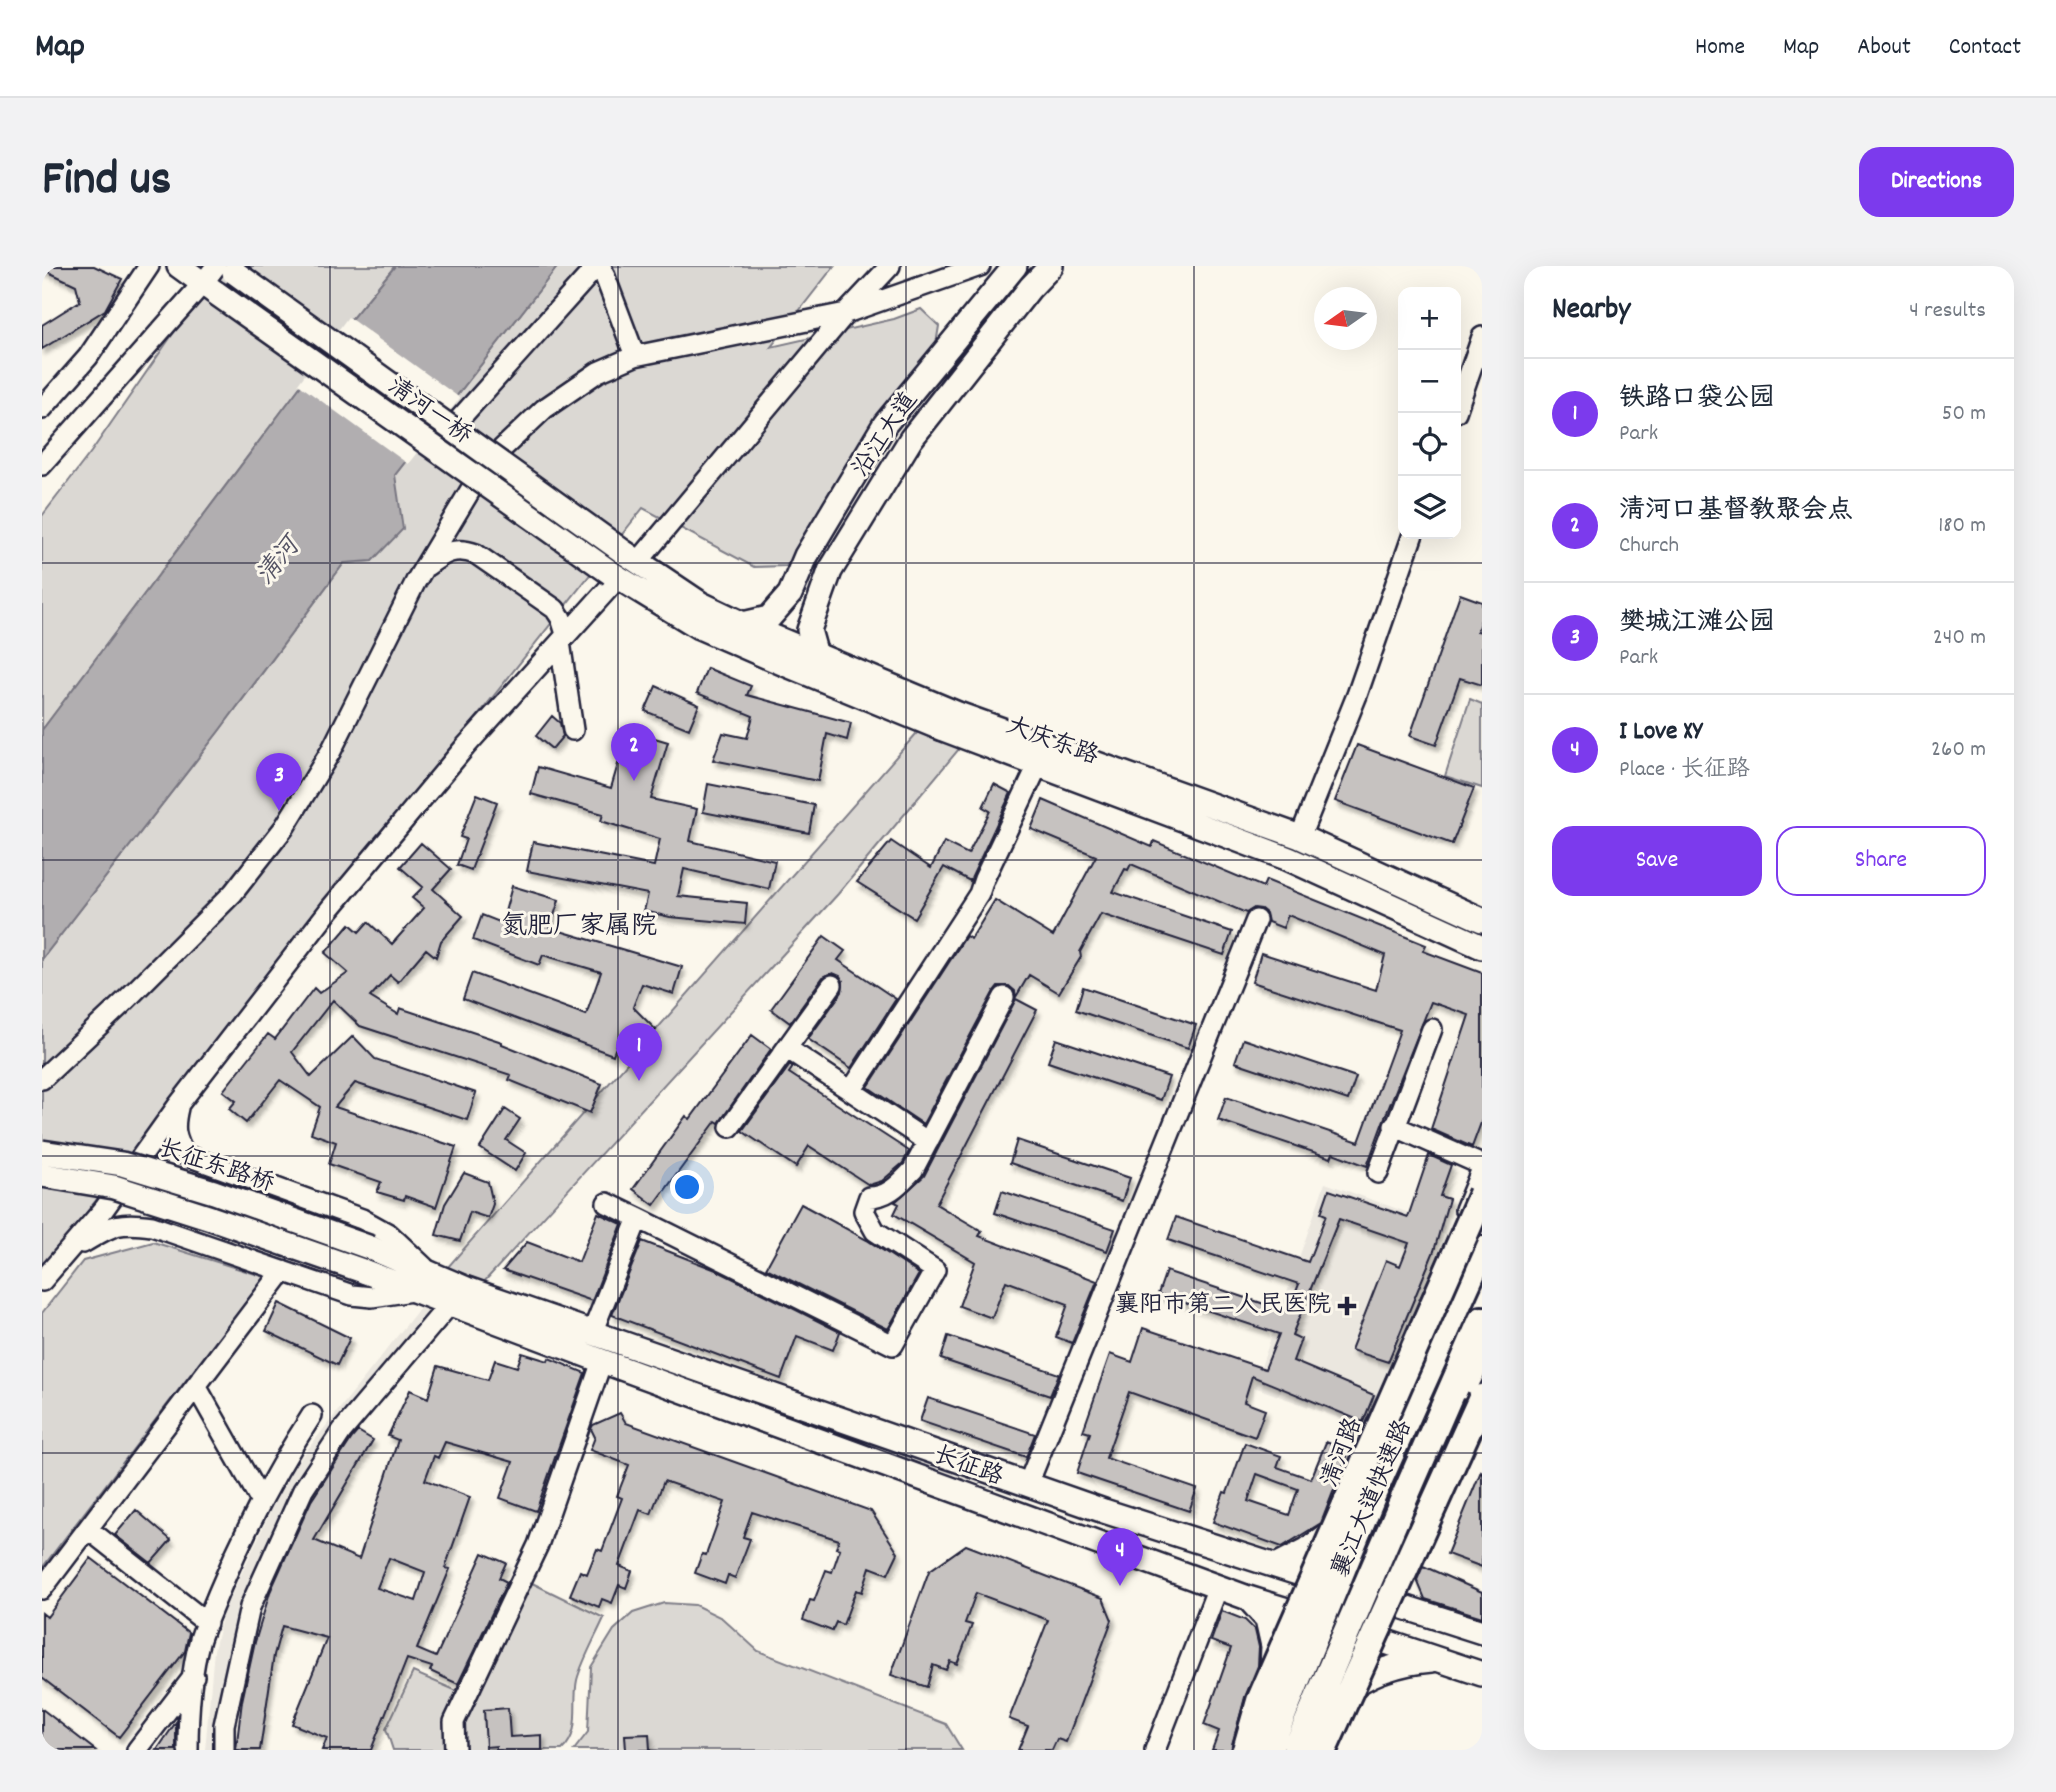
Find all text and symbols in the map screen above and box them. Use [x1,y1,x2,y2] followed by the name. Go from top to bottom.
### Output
[35,25,85,72] text: Map
[1695,31,1745,65] text: Home
[1783,31,1819,65] text: Map
[1857,31,1911,65] text: About
[1949,31,2021,65] text: Contact
[42,147,171,217] text: Find us
[1859,147,2014,217] button: Directions
[1314,287,1377,350] north arrow
[1398,287,1461,539] map controls
[1398,287,1461,350] button: +
[1552,290,1630,333] text: Nearby
[1909,295,1986,328] text: 4 results
[1398,350,1461,413] button: −
[380,371,478,453] street label: 清河一桥
[1619,381,1775,418] text: 铁路口袋公园
[845,386,927,484] street label: 沿江大道
[1572,398,1578,431] text: 1
[1942,398,1986,431] text: 50 m
[1398,413,1461,476] button: locate
[1619,418,1658,451] text: Park
[1398,476,1461,539] button: layers
[1619,493,1853,530] text: 清河口基督教聚会点
[1570,510,1580,543] text: 2
[1938,510,1986,543] text: 180 m
[248,527,312,594] water label: 清河
[1619,530,1679,563] text: Church
[1619,605,1775,642] text: 樊城江滩公园
[1570,622,1580,655] text: 3
[1933,622,1986,655] text: 240 m
[1619,642,1658,675] text: Park
[1001,710,1103,774] street label: 大庆东路
[1619,714,1702,751] text: I Love XY
[611,723,657,781] pin: 2
[1570,734,1580,767] text: 4
[1931,734,1986,767] text: 260 m
[256,753,302,811] pin: 3
[1619,754,1750,787] text: Place · 长征路
[1552,826,1762,896] button: Save
[1776,826,1986,896] button: Share
[501,909,657,946] district label: 氮肥厂家属院
[616,1023,662,1081] pin: 1
[154,1132,278,1202] street label: 长征东路桥
[670,1170,704,1204] your location
[1115,1289,1331,1323] place label: 襄阳市第二人民医院
[1337,1296,1357,1316] marker: 襄阳市第二人民医院
[1314,1413,1372,1493] street label: 清河路
[1325,1415,1421,1583] street label: 襄江大道快速路
[928,1439,1008,1495] street label: 长征路
[1097,1528,1143,1586] pin: 4

